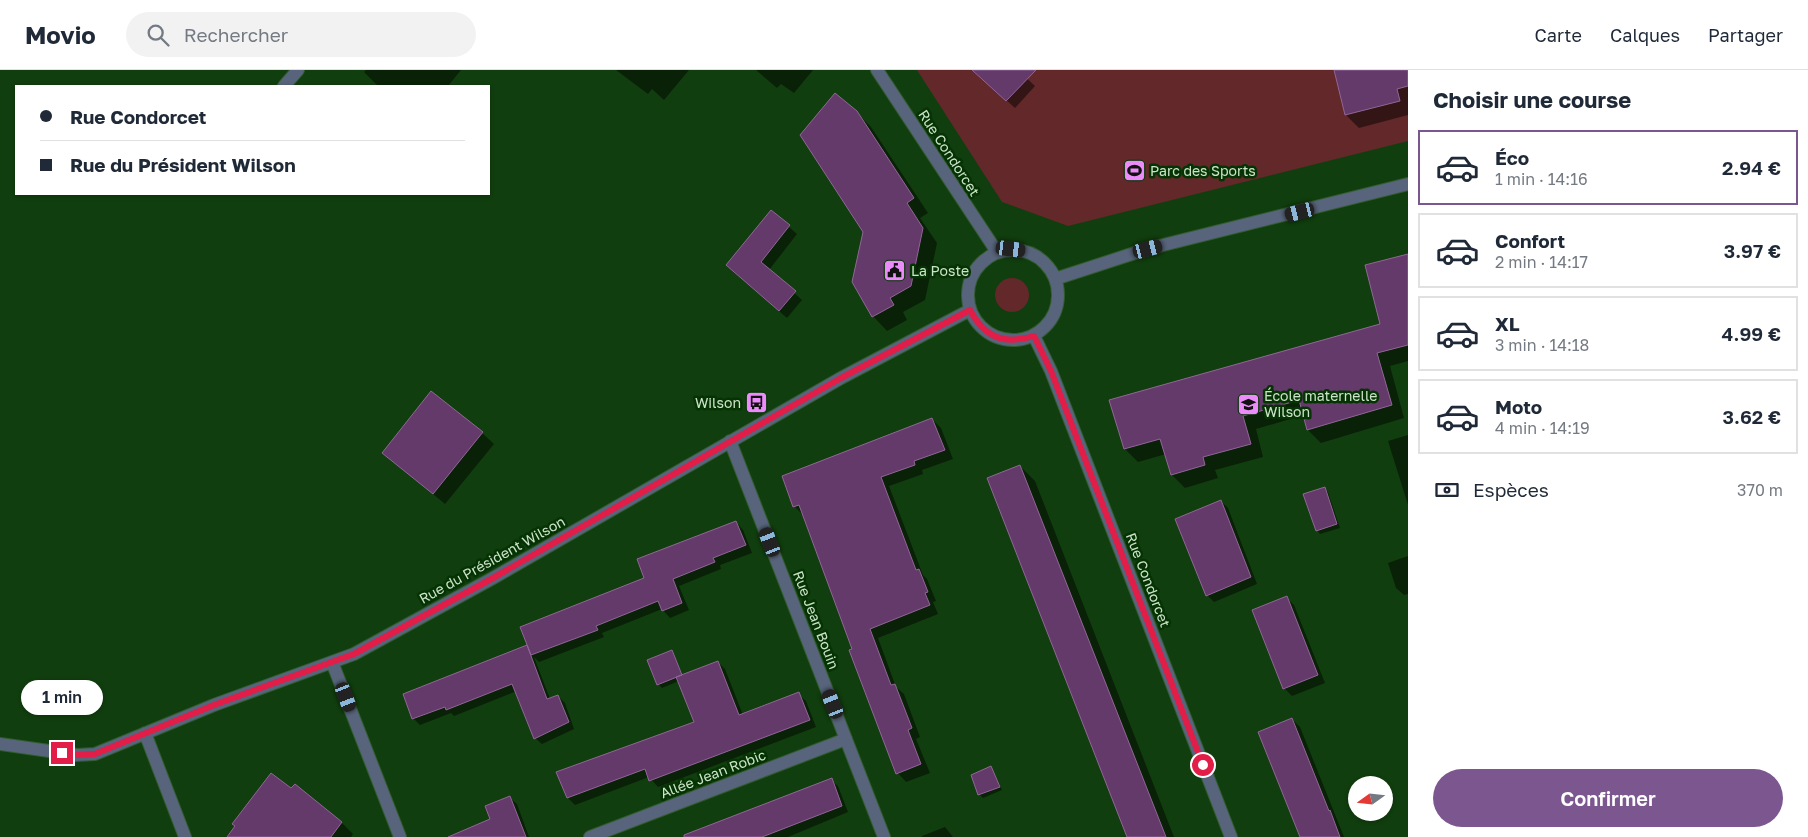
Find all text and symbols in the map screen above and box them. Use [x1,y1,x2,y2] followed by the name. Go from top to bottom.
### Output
[126,12,476,57] search box
[25,20,96,49] text: Movio
[144,21,172,49] icon: search
[184,23,288,46] text: Rechercher
[1535,24,1582,46] text: Carte
[1610,24,1680,46] text: Calques
[1708,24,1783,46] text: Partager
[1433,86,1631,113] text: Choisir une course
[70,105,206,128] text: Rue Condorcet
[915,106,984,199] street label: Rue Condorcet
[1435,145,1480,190] icon: car
[1495,146,1529,169] text: Éco
[70,153,296,176] text: Rue du Président Wilson
[1722,156,1781,179] text: 2.94 €
[1122,159,1146,183] sports icon: Parc des Sports
[1150,162,1256,179] place label: Parc des Sports
[1495,169,1588,189] text: 1 min · 14:16
[1283,201,1316,223] car
[1435,228,1480,273] icon: car
[1495,229,1565,252] text: Confort
[1131,238,1164,260] car
[1724,239,1781,262] text: 3.97 €
[995,240,1026,258] car
[1495,252,1588,272] text: 2 min · 14:17
[883,259,907,283] public building icon: La Poste
[911,262,969,279] place label: La Poste
[1435,311,1480,356] icon: car
[1495,312,1520,335] text: XL
[1722,322,1781,345] text: 4.99 €
[1495,335,1589,355] text: 3 min · 14:18
[1264,387,1377,420] place label: École maternelle Wilson
[745,391,769,415] bus stop icon: Wilson
[1236,392,1260,416] school or university icon: École maternelle Wilson
[695,394,741,411] place label: Wilson
[1435,394,1480,439] icon: car
[1495,395,1542,418] text: Moto
[1723,405,1781,428] text: 3.62 €
[1495,418,1590,438] text: 4 min · 14:19
[1433,476,1461,504] icon: cash
[1473,478,1549,501] text: Espèces
[1737,480,1783,500] text: 370 m
[416,512,568,607] street label: Rue du Président Wilson
[757,525,782,559] car
[1123,530,1174,629] street label: Rue Condorcet
[790,568,843,671] street label: Rue Jean Bouin
[21,680,103,716] callout: 1 min
[333,680,358,714] car
[42,687,82,707] text: 1 min
[820,687,845,721] car
[51,742,73,764] route end
[658,746,768,801] street label: Allée Jean Robic
[1192,754,1214,776] route start
[1433,769,1783,827] button: Confirmer
[1348,776,1392,821] north arrow
[1348,776,1393,821] map controls

